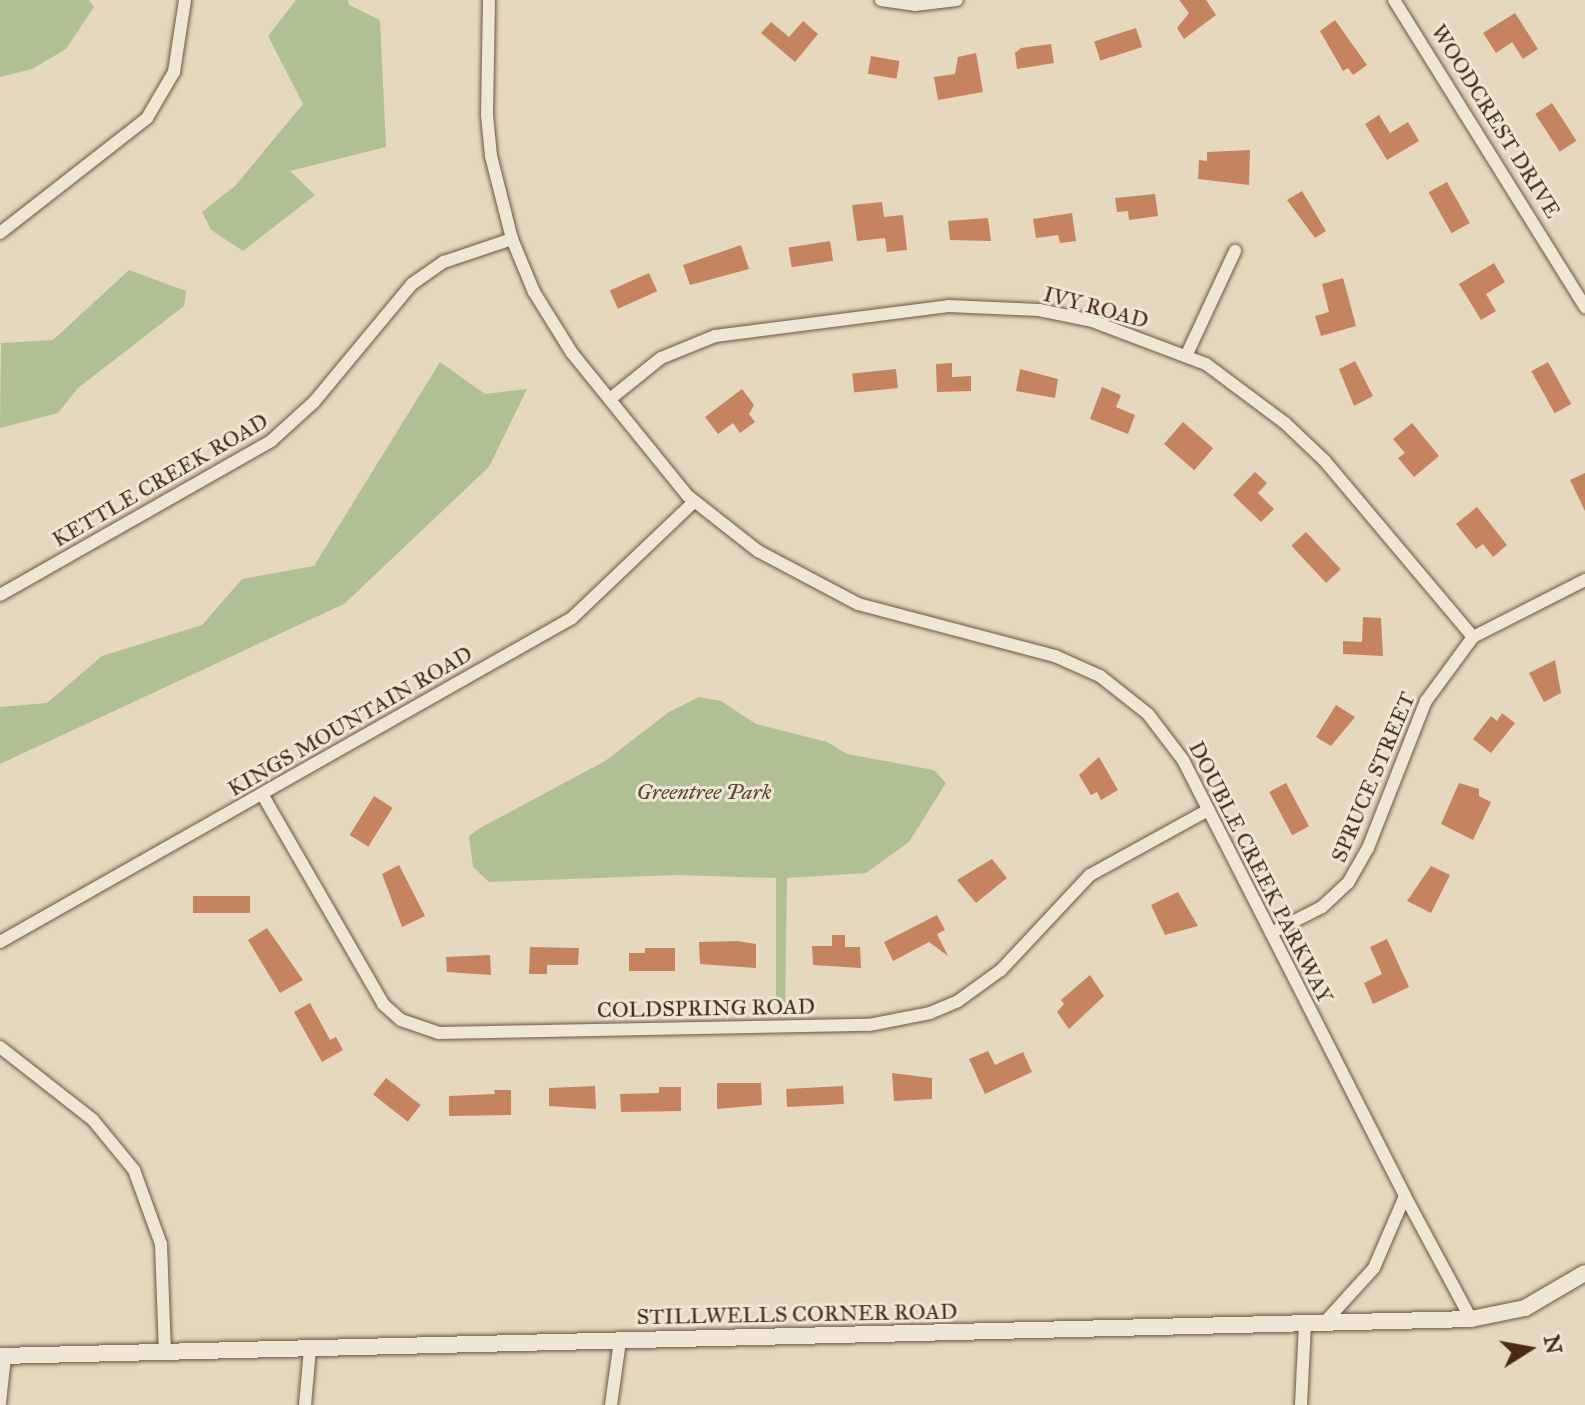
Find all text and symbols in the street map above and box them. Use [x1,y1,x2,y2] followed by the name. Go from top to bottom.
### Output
[1426,19,1566,223] street label: WOODCREST DRIVE
[1041,280,1151,334] street label: IVY ROAD
[47,407,273,553] street label: KETTLE CREEK ROAD
[223,640,477,802] street label: KINGS MOUNTAIN ROAD
[1325,688,1421,866] street label: SPRUCE STREET
[1183,737,1339,1007] street label: DOUBLE CREEK PARKWAY
[636,779,772,805] park label: Greentree Park
[597,993,815,1023] street label: COLDSPRING ROAD
[636,1298,958,1330] street label: STILLWELLS CORNER ROAD
[1489,1309,1569,1389] north arrow
[1538,1333,1568,1356] text: N

